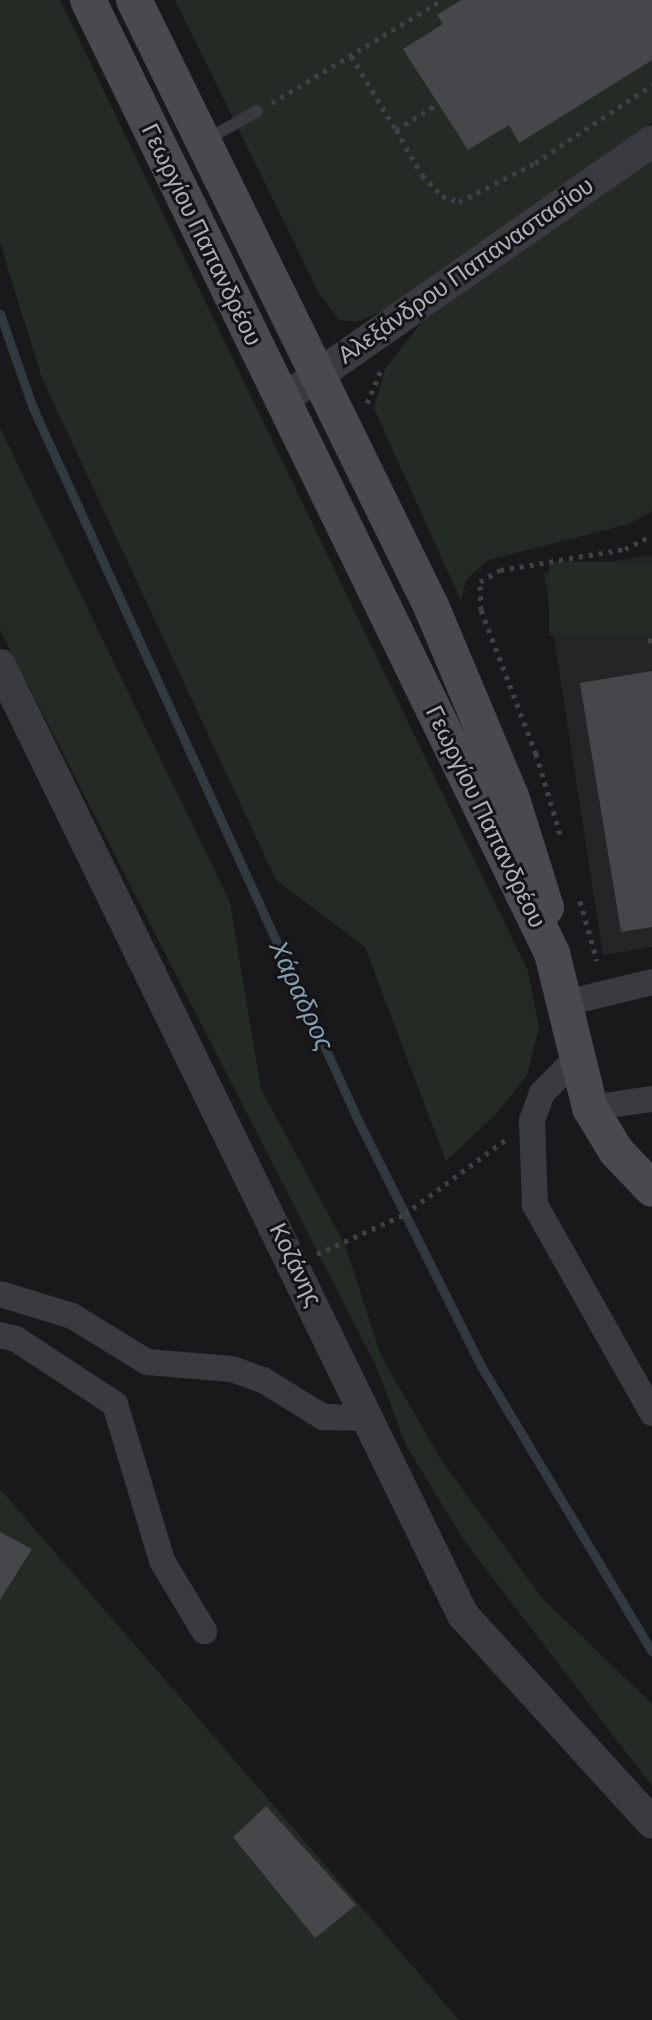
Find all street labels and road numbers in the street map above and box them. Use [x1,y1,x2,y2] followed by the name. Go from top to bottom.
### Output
[135,119,267,351] street label: Γεωργίου Παπανδρέου
[333,172,599,370] street label: Αλεξάνδρου Παπαναστασίου
[419,701,551,933] street label: Γεωργίου Παπανδρέου
[263,1219,327,1311] street label: Κοζάνης

